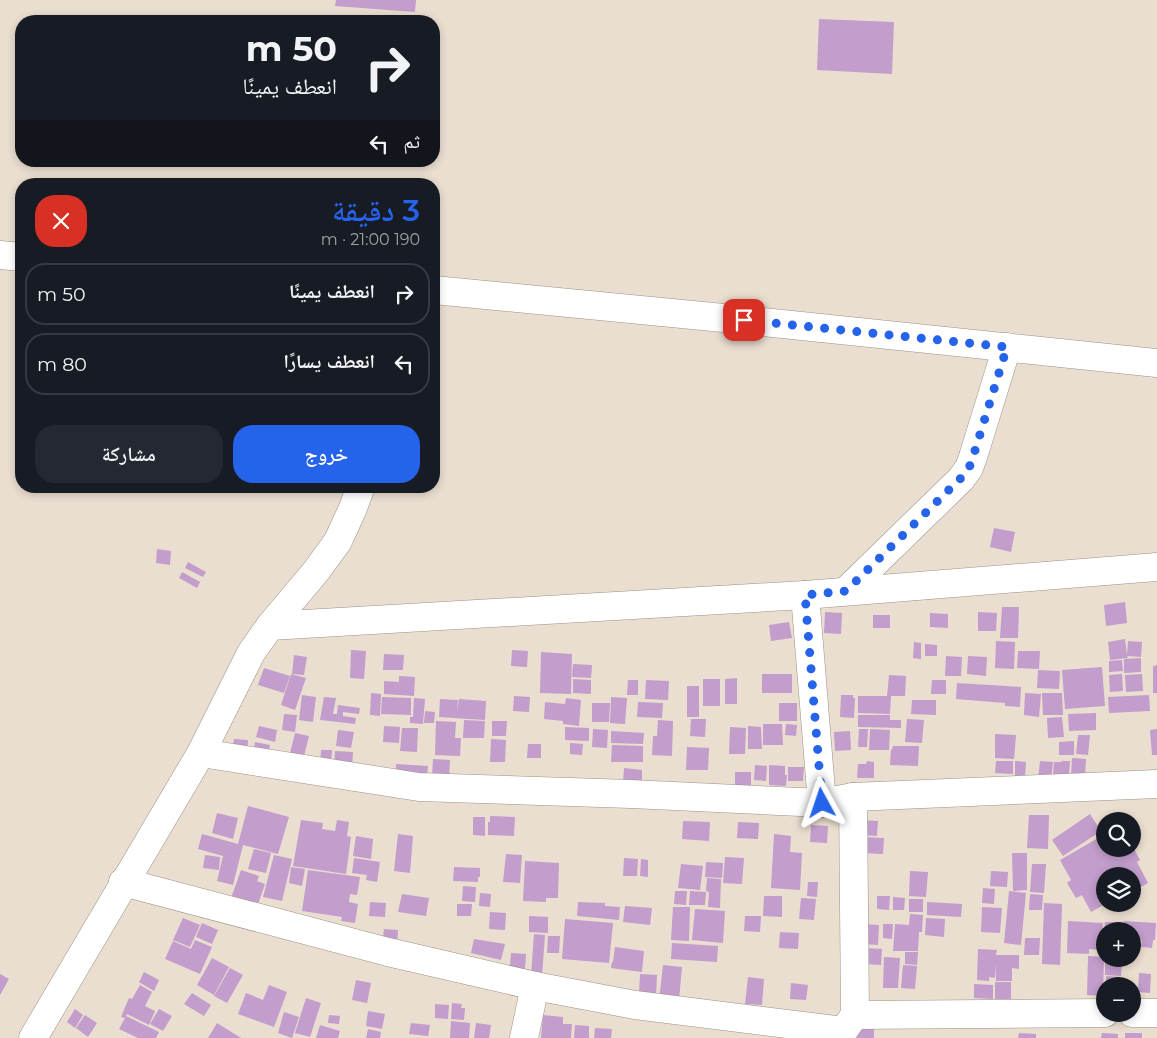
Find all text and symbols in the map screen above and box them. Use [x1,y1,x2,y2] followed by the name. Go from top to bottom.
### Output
[246,27,337,70] text: 50 m
[355,35,420,100] icon: right
[242,73,337,100] text: انعطف يمينًا
[365,130,393,158] icon: left
[403,130,420,153] text: ثم
[332,192,420,229] text: 3 دقيقة
[35,195,87,247] button: close
[321,230,420,249] text: 190 m · 21:00
[289,280,375,303] text: انعطف يمينًا
[390,280,418,308] icon: right
[37,283,86,306] text: 50 m
[723,299,765,341] pin
[730,306,758,334] icon: arrive
[283,350,375,373] text: انعطف يسارًا
[390,350,418,378] icon: left
[37,353,87,376] text: 80 m
[35,425,223,483] button: مشاركة
[233,425,420,483] button: خروج
[795,776,847,828] position arrow
[1096,812,1141,1022] map controls
[1096,812,1141,857] button: search
[1096,867,1141,912] button: layers
[1096,922,1141,967] button: +
[1096,977,1141,1022] button: −

